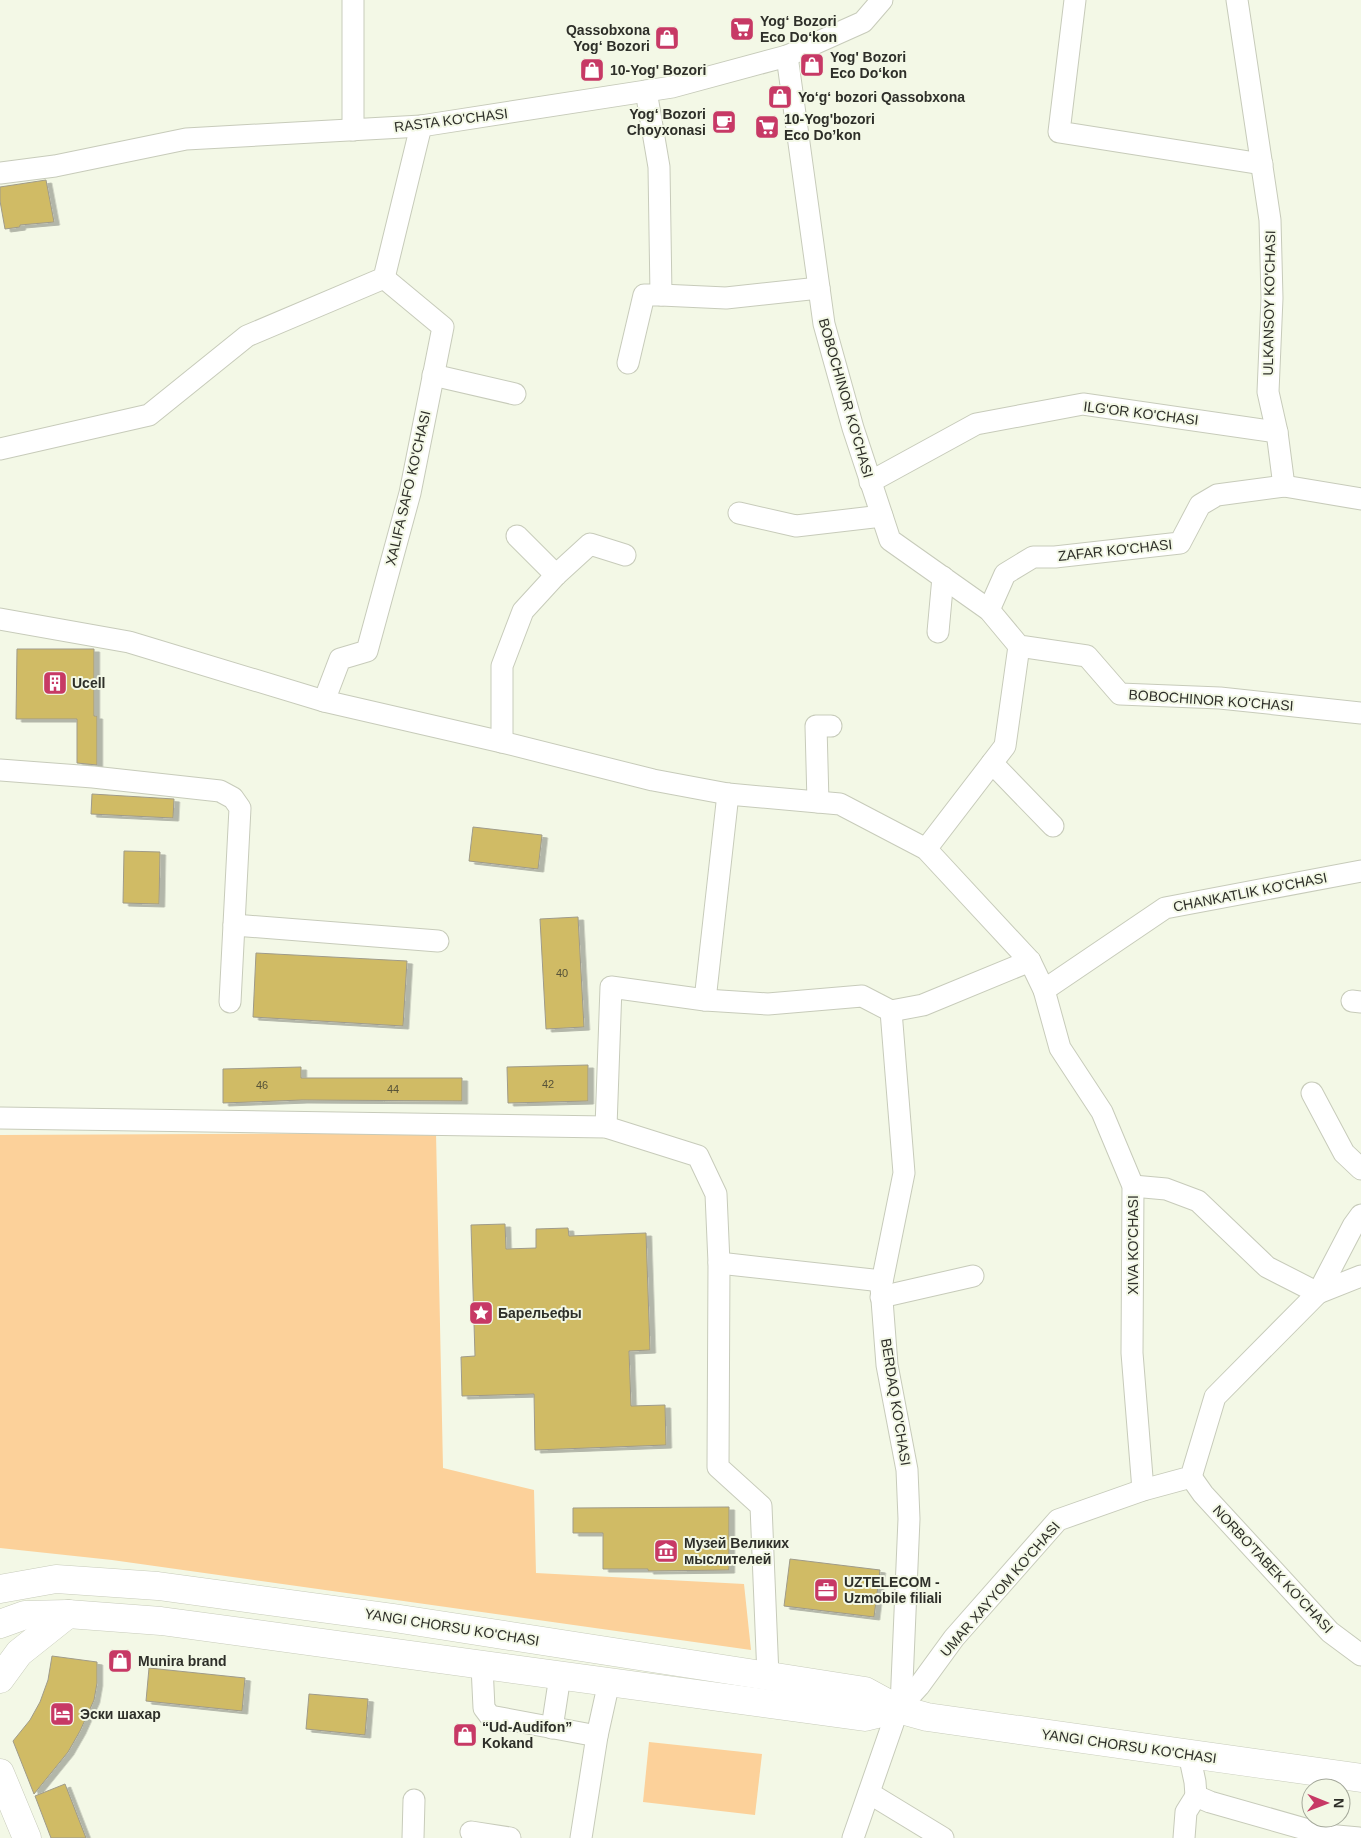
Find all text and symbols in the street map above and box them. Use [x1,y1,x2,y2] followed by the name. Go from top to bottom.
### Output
[760,13,837,45] place label: Yogʻ Bozori Eco Doʻkon
[729,16,755,42] supermarket icon: Yogʻ Bozori Eco Doʻkon
[566,22,650,54] place label: Qassobxona Yog‘ Bozori
[654,25,680,51] shop icon: Qassobxona Yog‘ Bozori
[830,49,907,81] place label: Yog' Bozori Eco Do‘kon
[799,52,825,78] shop icon: Yog' Bozori Eco Do‘kon
[579,57,605,83] shop icon: 10-Yog' Bozori
[610,62,706,78] place label: 10-Yog' Bozori
[767,84,793,110] shop icon: Yoʻgʻ bozori Qassobxona
[798,89,965,105] place label: Yoʻgʻ bozori Qassobxona
[393,105,509,135] street label: RASTA KO'CHASI
[627,106,706,138] place label: Yogʻ Bozori Choyxonasi
[711,109,737,135] cafe icon: Yogʻ Bozori Choyxonasi
[784,111,875,143] place label: 10-Yog'bozori Eco Do’kon
[754,114,780,140] supermarket icon: 10-Yog'bozori Eco Do’kon
[1260,230,1278,376] street label: ULKANSOY KO'CHASI
[816,316,876,480] street label: BOBOCHINOR KO'CHASI
[1083,398,1199,428] street label: ILG'OR KO'CHASI
[382,409,434,567] street label: XALIFA SAFO KO'CHASI
[1057,536,1173,564] street label: ZAFAR KO'CHASI
[42,670,68,696] building icon: Ucell
[72,675,105,691] place label: Ucell
[1128,686,1294,714] street label: BOBOCHINOR KO'CHASI
[1172,869,1328,915] street label: CHANKATLIK KO'CHASI
[556,967,568,979] house number: 40
[542,1078,554,1090] house number: 42
[256,1079,268,1091] house number: 46
[387,1083,399,1095] house number: 44
[1125,1195,1141,1295] street label: XIVA KO'CHASI
[468,1300,494,1326] place icon: Барельефы
[498,1305,582,1321] place label: Барельефы
[878,1337,914,1467] street label: BERDAQ KO'CHASI
[1210,1502,1336,1636] street label: NORBO'TABEK KO'CHASI
[937,1518,1063,1660] street label: UMAR XAYYOM KO'CHASI
[684,1535,789,1567] place label: Музей Великих мыслителей
[653,1538,679,1564] museum icon: Музей Великих мыслителей
[844,1574,942,1606] place label: UZTELECOM - Uzmobile filiali
[813,1577,839,1603] office icon: UZTELECOM - Uzmobile filiali
[364,1605,540,1649] street label: YANGI CHORSU KO'CHASI
[107,1648,133,1674] shop icon: Munira brand
[138,1653,227,1669] place label: Munira brand
[49,1701,75,1727] hotel icon: Эски шахар
[80,1706,161,1722] place label: Эски шахар
[482,1719,572,1751] place label: “Ud-Audifon” Kokand
[452,1722,478,1748] shop icon: “Ud-Audifon” Kokand
[1040,1726,1218,1766] street label: YANGI CHORSU KO'CHASI
[1301,1778,1351,1828] north arrow
[1331,1798,1347,1808] text: N

